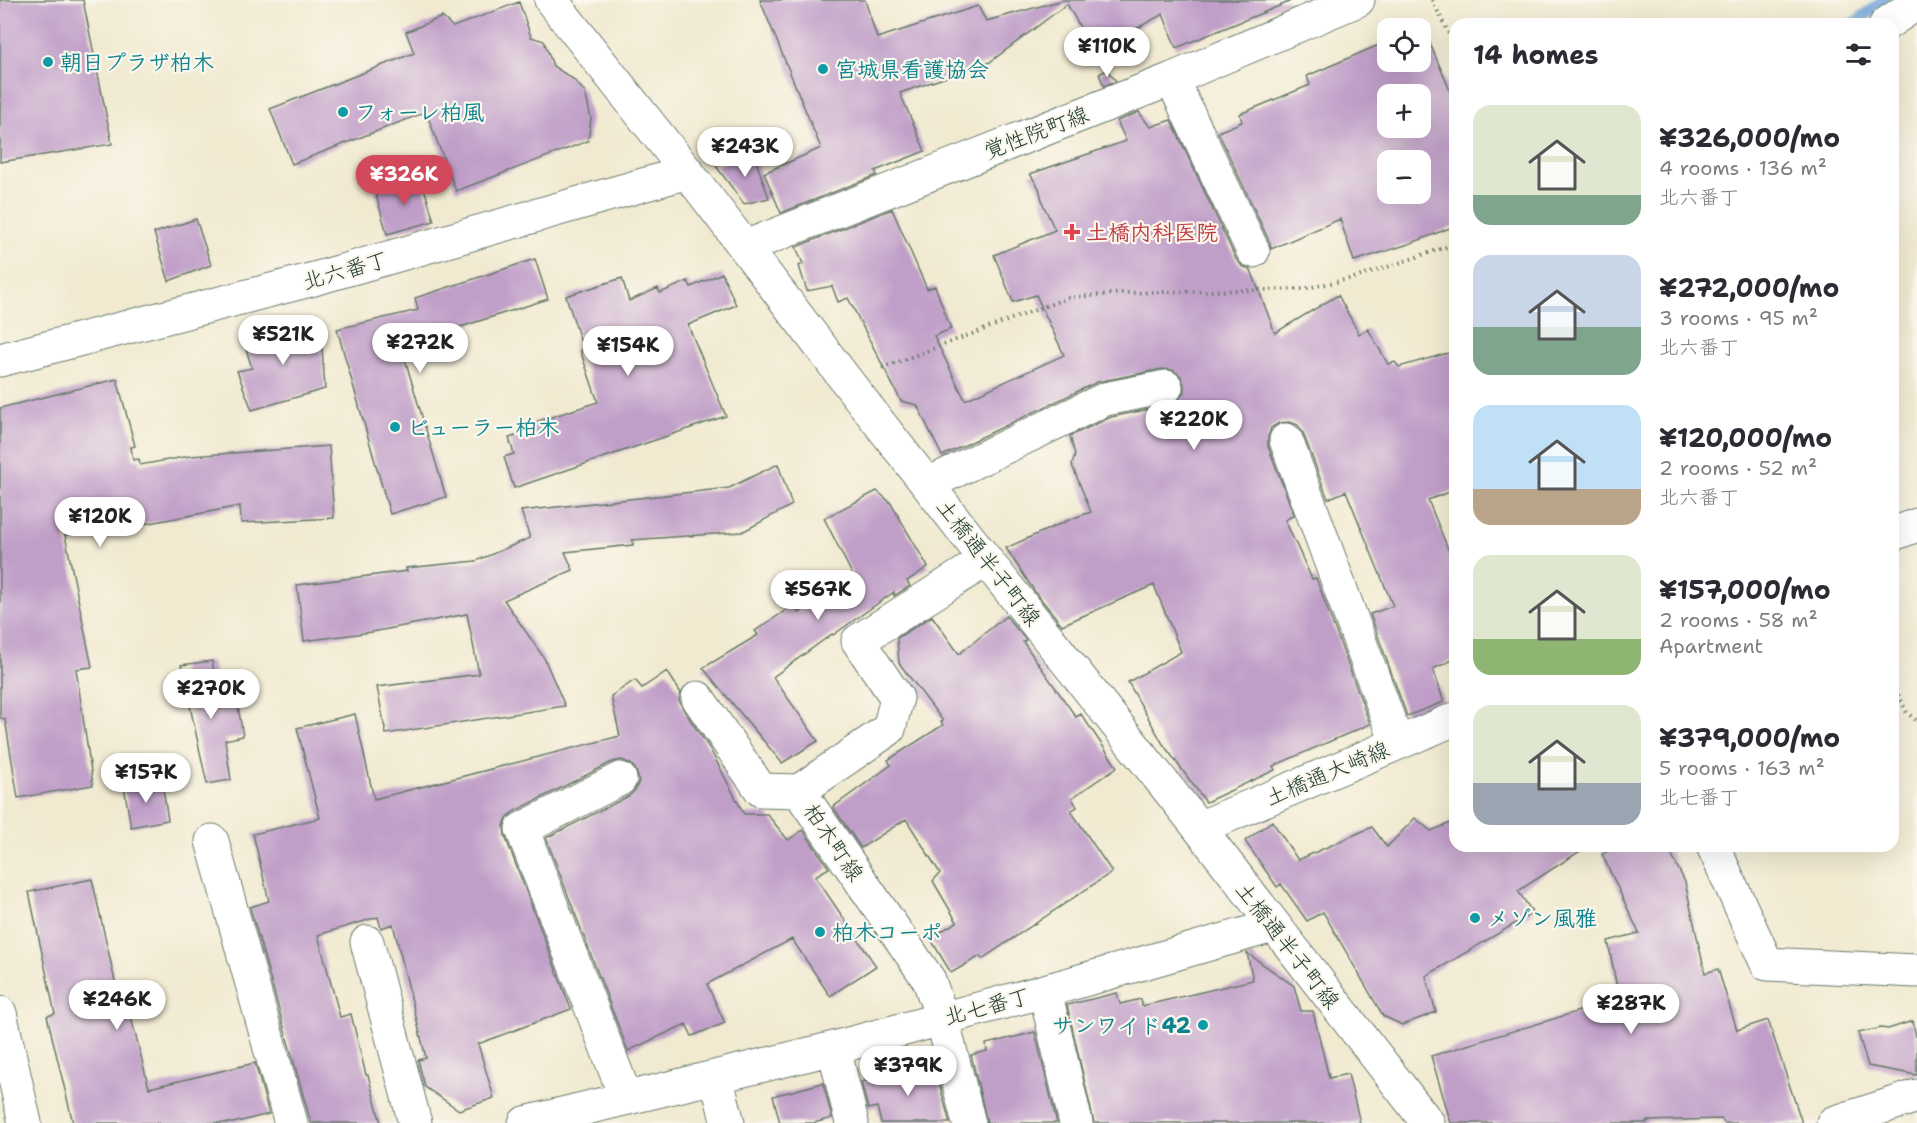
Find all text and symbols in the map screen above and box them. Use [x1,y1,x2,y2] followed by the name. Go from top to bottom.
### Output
[1377,18,1431,204] map controls
[1377,18,1431,72] button: locate
[1065,27,1149,78] pin: ¥110K
[1078,33,1136,59] text: ¥110K
[1473,37,1599,72] text: 14 homes
[1842,38,1875,71] icon: filters
[60,48,214,77] place label: 朝日プラザ柏木
[41,55,55,69] marker: 朝日プラザ柏木
[835,55,989,84] place label: 宮城県看護協会
[816,62,830,76] marker: 宮城県看護協会
[1377,84,1431,138] button: +
[355,98,484,127] place label: フォーレ柏風
[980,99,1093,166] street label: 覚性院町線
[336,105,350,119] marker: フォーレ柏風
[1659,120,1840,155] text: ¥326,000/mo
[703,127,787,178] pin: ¥243K
[1521,129,1593,201] icon: home
[711,133,779,159] text: ¥243K
[1377,150,1431,204] button: −
[362,155,446,206] pin: ¥326K
[1659,155,1827,181] text: 4 rooms · 136 m²
[370,161,438,187] text: ¥326K
[1659,184,1739,210] text: 北六番丁
[1086,218,1218,247] place label: 土橋内科医院
[1063,223,1081,241] marker: 土橋内科医院
[299,244,391,297] street label: 北六番丁
[1659,270,1839,305] text: ¥272,000/mo
[1521,279,1593,351] icon: home
[1659,305,1818,331] text: 3 rooms · 95 m²
[241,315,325,366] pin: ¥521K
[252,321,314,347] text: ¥521K
[378,323,462,374] pin: ¥272K
[586,326,670,377] pin: ¥154K
[386,329,454,355] text: ¥272K
[597,332,659,358] text: ¥154K
[1659,334,1739,360] text: 北六番丁
[1152,400,1236,451] pin: ¥220K
[1160,406,1228,432] text: ¥220K
[407,413,559,442] place label: ビューラー柏木
[388,420,402,434] marker: ビューラー柏木
[1659,420,1832,455] text: ¥120,000/mo
[1521,429,1593,501] icon: home
[1659,455,1817,481] text: 2 rooms · 52 m²
[1659,484,1739,510] text: 北六番丁
[930,493,1047,632] street label: 土橋通半子町線
[58,497,142,548] pin: ¥120K
[68,503,132,529] text: ¥120K
[776,570,860,621] pin: ¥567K
[1659,572,1831,607] text: ¥157,000/mo
[785,576,851,602] text: ¥567K
[1521,579,1593,651] icon: home
[1659,607,1818,633] text: 2 rooms · 58 m²
[1659,633,1763,659] text: Apartment
[169,669,253,720] pin: ¥270K
[177,675,245,701] text: ¥270K
[1659,720,1840,755] text: ¥379,000/mo
[1521,729,1593,801] icon: home
[1261,734,1394,813] street label: 土橋通大崎線
[104,753,188,804] pin: ¥157K
[1659,755,1825,781] text: 5 rooms · 163 m²
[115,759,177,785] text: ¥157K
[1659,784,1739,810] text: 北七番丁
[797,798,870,887] street label: 柏木町線
[1229,876,1346,1015] street label: 土橋通半子町線
[1487,904,1597,933] place label: メゾン風雅
[1468,911,1482,925] marker: メゾン風雅
[832,918,942,947] place label: 柏木コーポ
[813,925,827,939] marker: 柏木コーポ
[75,980,159,1031] pin: ¥246K
[941,981,1033,1032] street label: 北七番丁
[1589,984,1673,1035] pin: ¥287K
[83,986,151,1012] text: ¥246K
[1596,990,1666,1016] text: ¥287K
[1052,1011,1191,1040] place label: サンワイド42
[1196,1018,1210,1032] marker: サンワイド42
[866,1046,950,1097] pin: ¥379K
[874,1052,942,1078] text: ¥379K

